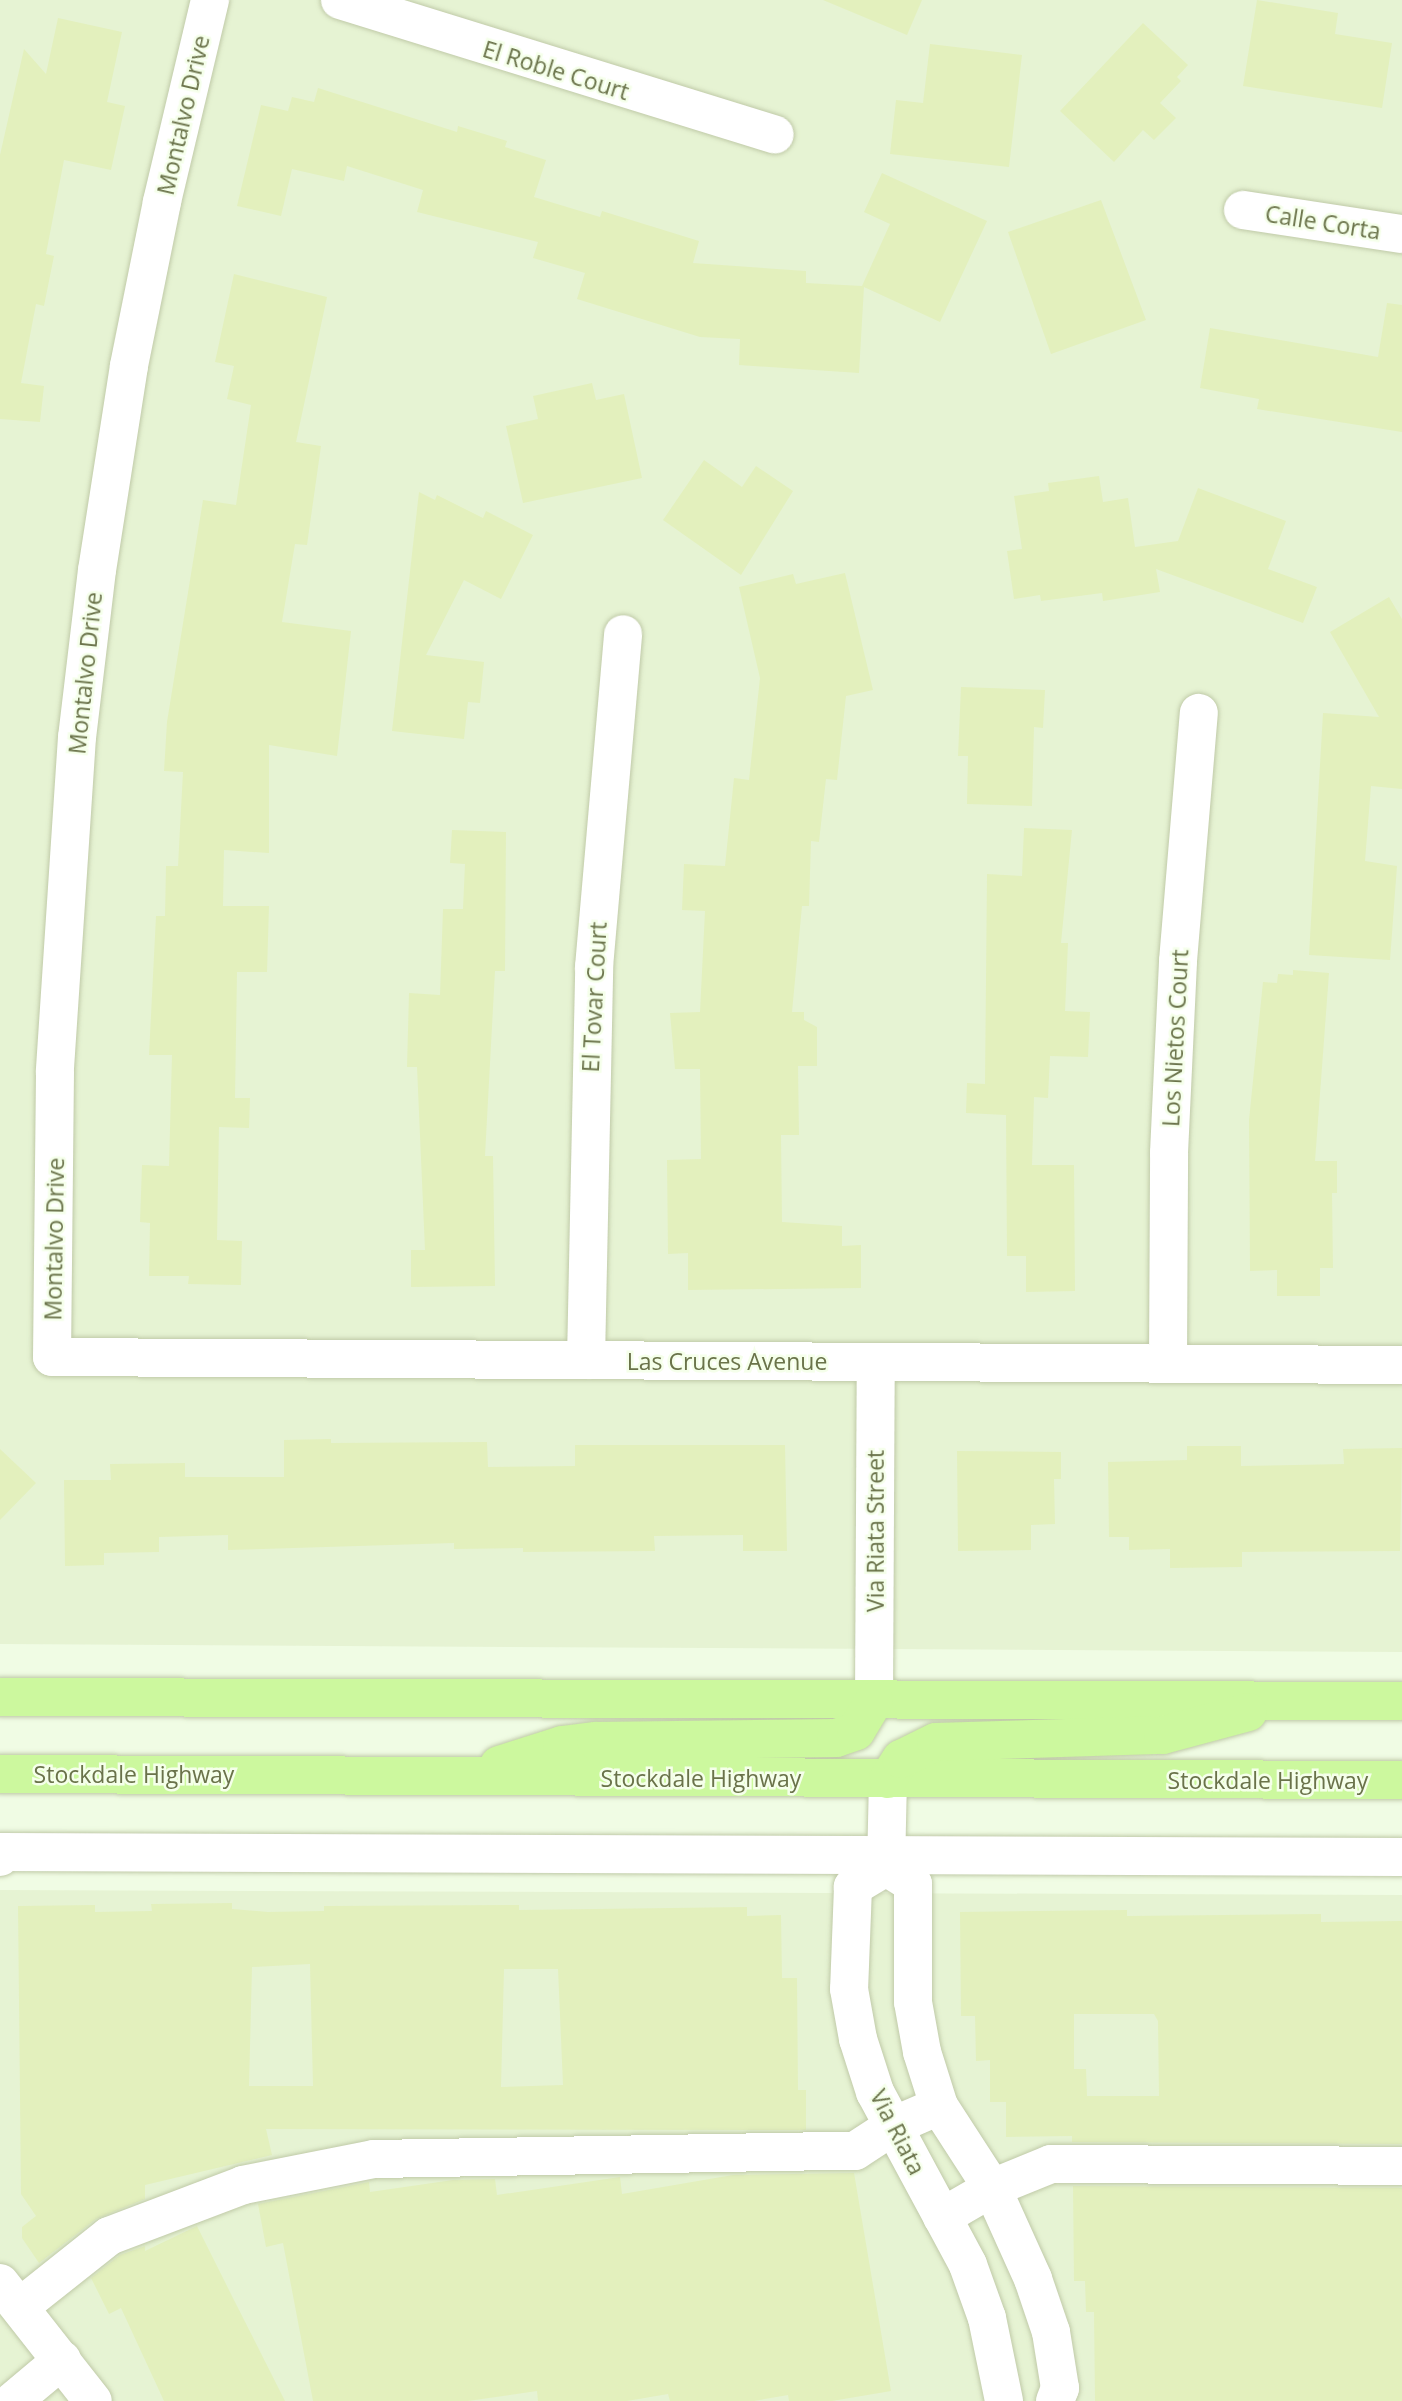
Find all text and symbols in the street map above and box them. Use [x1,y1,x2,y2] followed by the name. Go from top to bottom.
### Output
[151,32,215,198] street label: Montalvo Drive
[480,35,632,105] street label: El Roble Court
[1263,199,1383,245] street label: Calle Corta
[63,590,107,756] street label: Montalvo Drive
[576,921,612,1073] street label: El Tovar Court
[1157,948,1193,1128] street label: Los Nietos Court
[39,1157,69,1321] street label: Montalvo Drive
[627,1347,827,1375] street label: Las Cruces Avenue
[861,1450,889,1612] street label: Via Riata Street
[34,1760,234,1788] street label: Stockdale Highway
[601,1764,801,1792] street label: Stockdale Highway
[1168,1766,1368,1794] street label: Stockdale Highway
[865,2085,931,2179] street label: Via Riata

